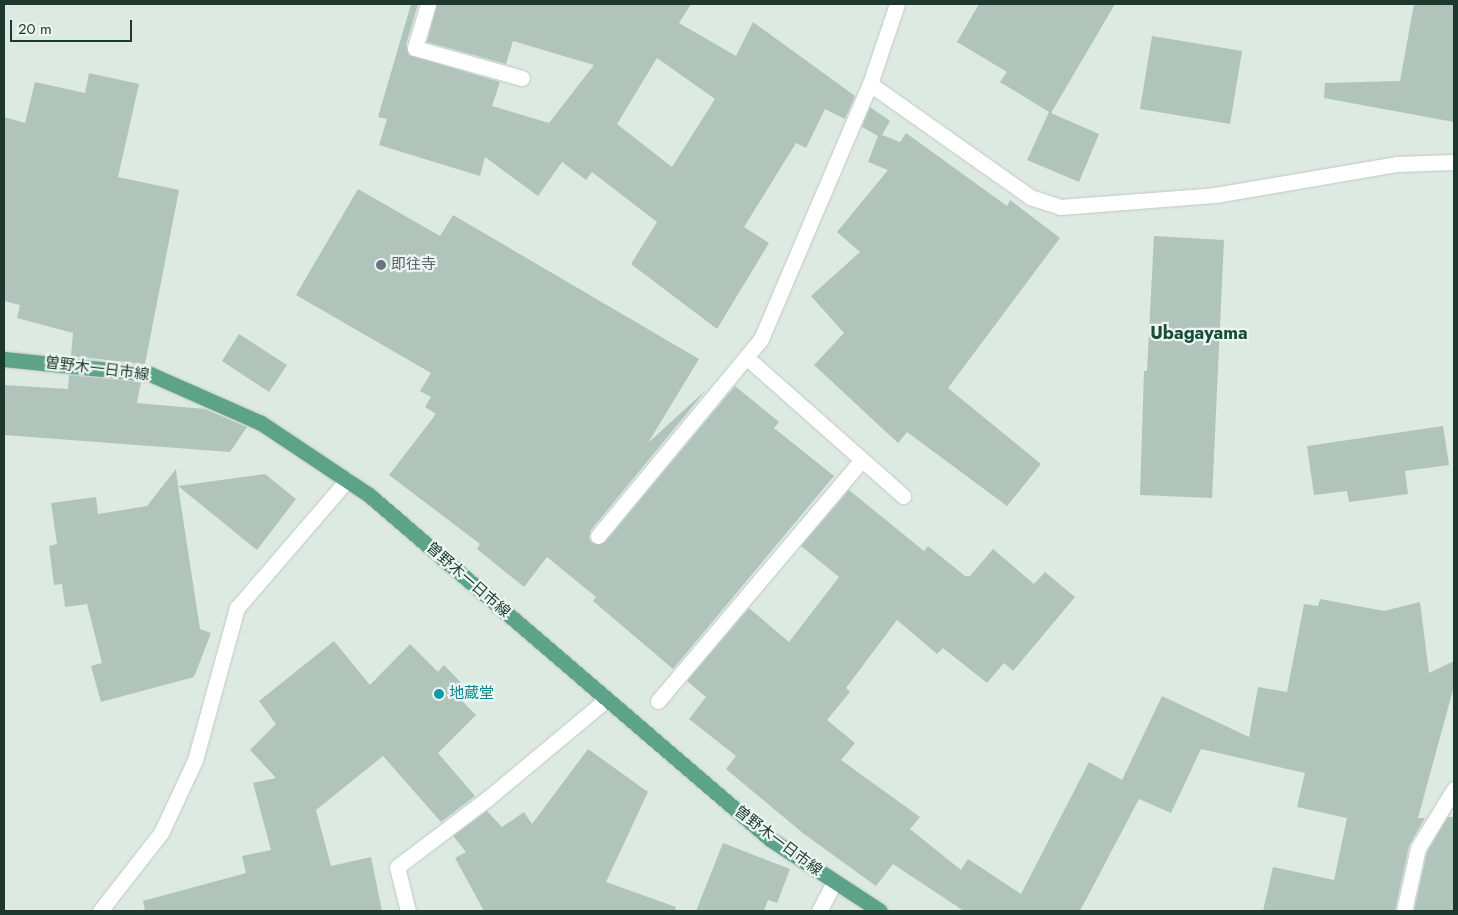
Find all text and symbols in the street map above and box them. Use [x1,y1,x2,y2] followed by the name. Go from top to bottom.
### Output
[12,10,135,42] scale bar
[18,18,52,40] text: 20 m
[391,256,436,274] place label: 即往寺
[375,259,387,271] marker: 即往寺
[1150,322,1248,344] district label: Ubagayama
[44,354,150,384] street label: 曽野木一日市線
[422,539,514,621] street label: 曽野木一日市線
[449,685,494,703] place label: 地蔵堂
[433,688,445,700] marker: 地蔵堂
[731,802,825,880] street label: 曽野木一日市線

